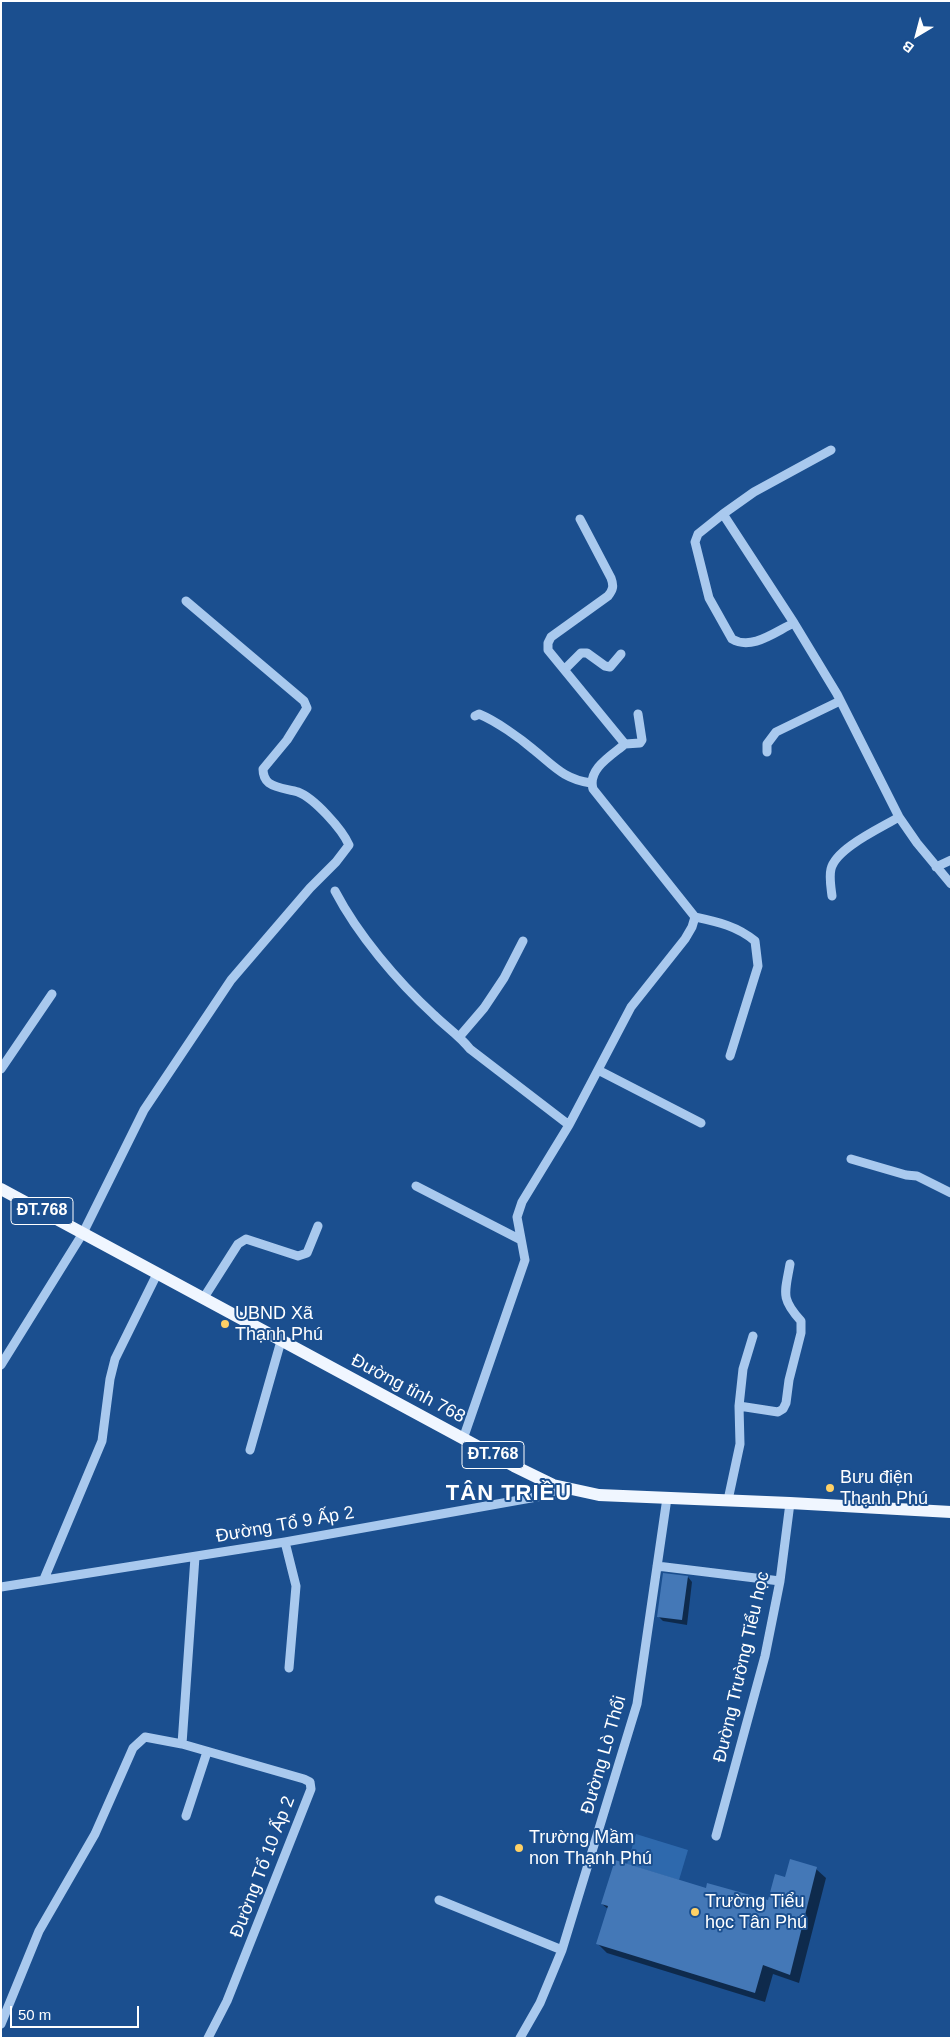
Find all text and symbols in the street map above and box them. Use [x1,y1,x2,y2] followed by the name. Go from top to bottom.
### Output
[892,10,942,60] north arrow
[899,38,917,56] text: B
[11,1198,73,1224] road number: ĐT.768
[235,1303,323,1346] place label: UBND Xã Thạnh Phú
[219,1318,231,1330] marker: UBND Xã Thạnh Phú
[347,1350,469,1428] street label: Đường tỉnh 768
[462,1442,524,1468] road number: ĐT.768
[840,1467,928,1510] place label: Bưu điện Thạnh Phú
[445,1481,573,1507] district label: TÂN TRIỀU
[824,1482,836,1494] marker: Bưu điện Thạnh Phú
[214,1502,356,1548] street label: Đường Tổ 9 Ấp 2
[709,1569,775,1765] street label: Đường Trường Tiểu học
[577,1693,631,1817] street label: Đường Lò Thổi
[226,1793,300,1941] street label: Đường Tổ 10 Ấp 2
[529,1827,652,1870] place label: Trường Mầm non Thạnh Phú
[513,1842,525,1854] marker: Trường Mầm non Thạnh Phú
[705,1891,807,1934] place label: Trường Tiểu học Tân Phú
[689,1906,701,1918] marker: Trường Tiểu học Tân Phú
[12,1996,141,2028] scale bar
[18,2006,51,2023] text: 50 m

